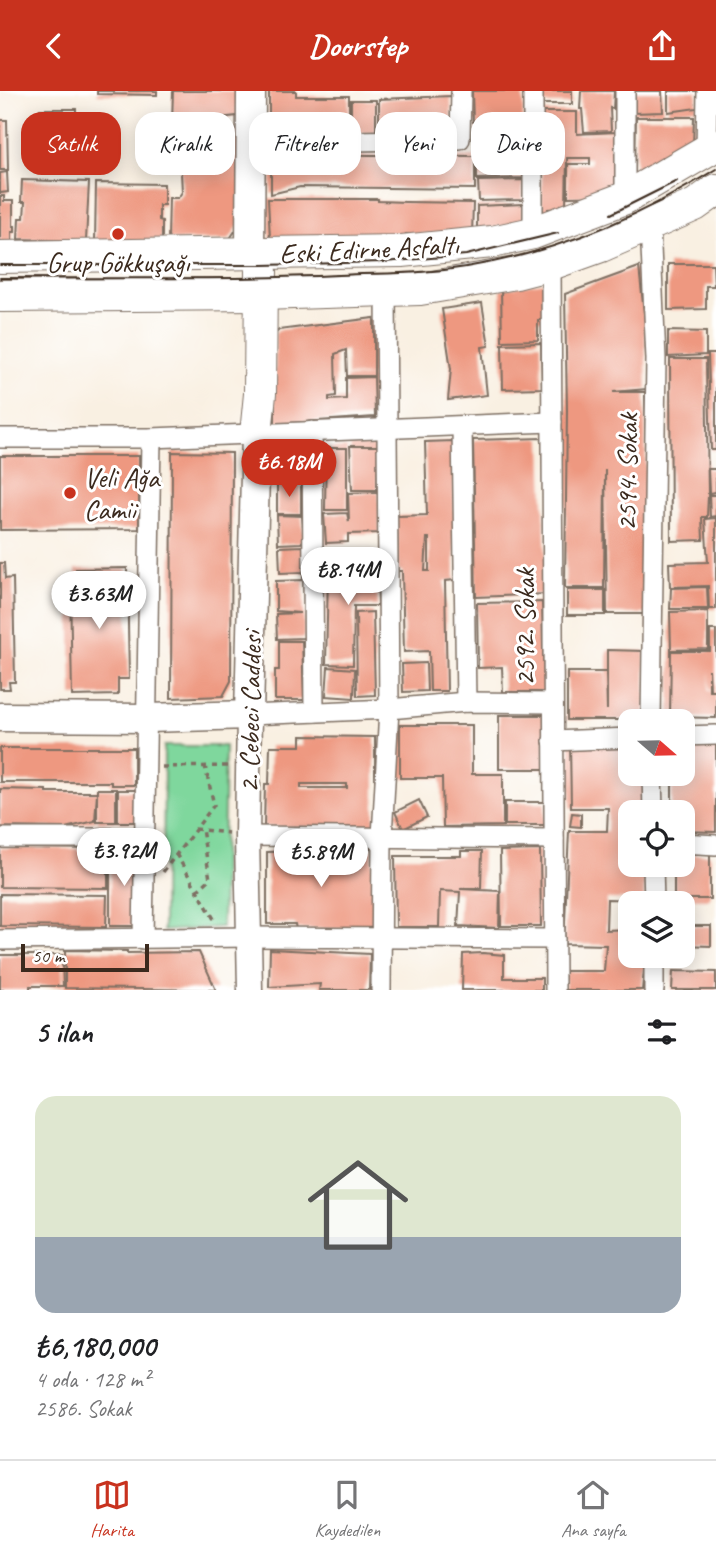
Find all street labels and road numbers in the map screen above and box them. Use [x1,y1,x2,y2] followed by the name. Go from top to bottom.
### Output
[279,227,461,271] street label: Eski Edirne Asfaltı
[608,411,646,531] street label: 2594. Sokak
[507,566,542,686] street label: 2592. Sokak
[231,627,269,793] street label: 2. Cebeci Caddesi

